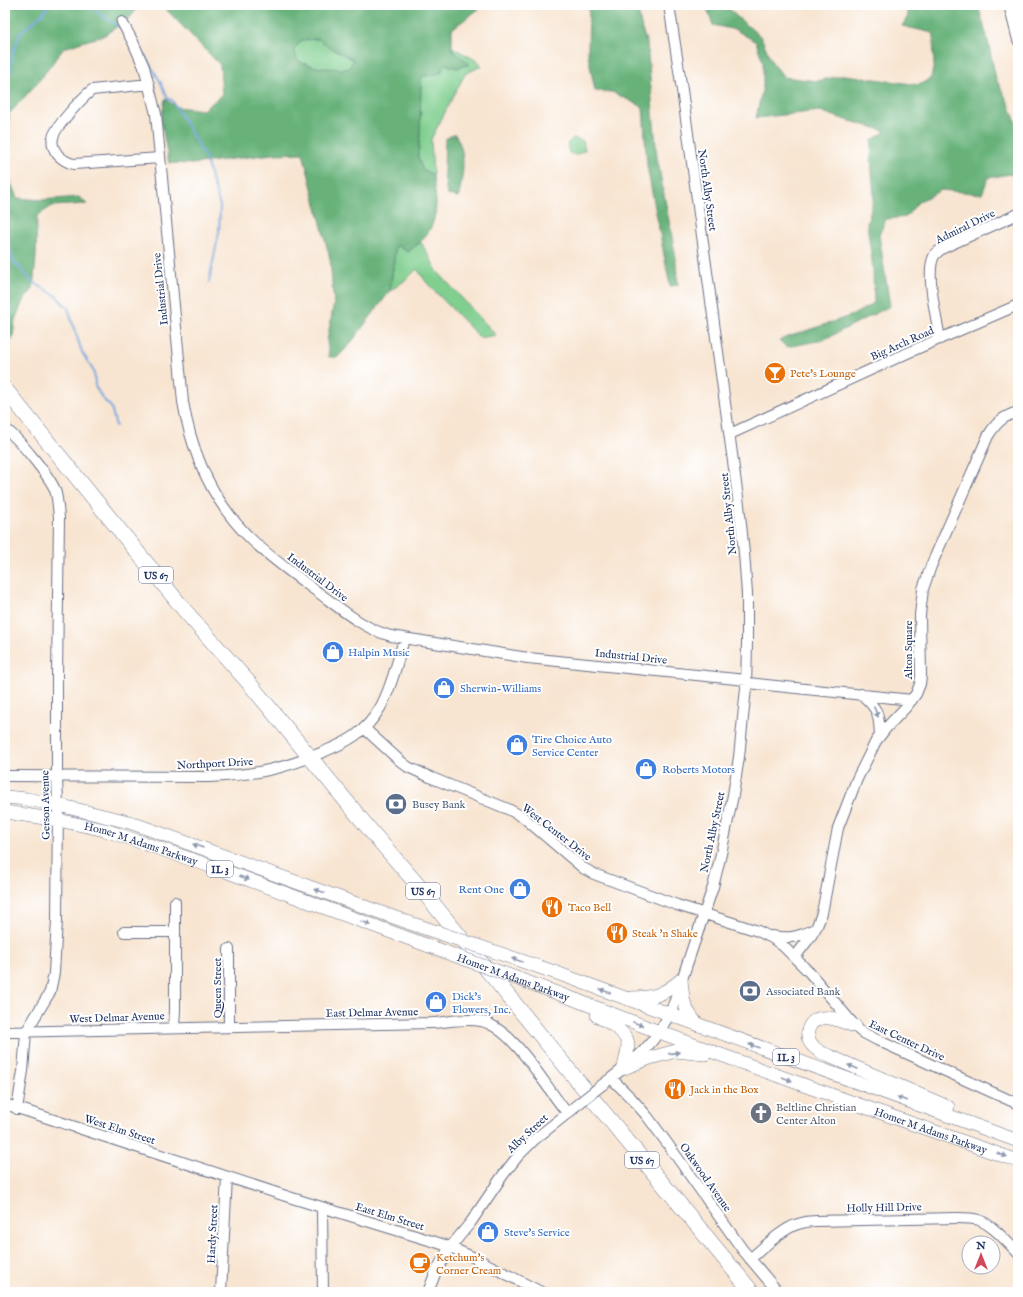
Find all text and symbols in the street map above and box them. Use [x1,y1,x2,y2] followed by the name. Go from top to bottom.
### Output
[694,148,720,232] street label: North Alby Street
[932,206,998,248] street label: Admiral Drive
[150,252,172,326] street label: Industrial Drive
[869,324,936,364] street label: Big Arch Road
[762,360,788,386] bar icon: Pete's Lounge
[790,367,856,381] place label: Pete's Lounge
[718,472,740,556] street label: North Alby Street
[284,550,351,605] street label: Industrial Drive
[139,567,173,583] road number: US 67
[902,621,916,680] street label: Alton Square
[320,639,346,665] shop icon: Halpin Music
[348,646,410,660] place label: Halpin Music
[594,646,668,668] street label: Industrial Drive
[431,675,457,701] shop icon: Sherwin-Williams
[460,682,541,696] place label: Sherwin-Williams
[874,707,880,719] one-way arrow
[504,732,530,758] shop icon: Tire Choice Auto Service Center
[532,733,612,760] place label: Tire Choice Auto Service Center
[177,755,254,773] street label: Northport Drive
[633,756,659,782] shop icon: Roberts Motors
[662,763,735,777] place label: Roberts Motors
[38,770,54,840] street label: Gerson Avenue
[698,790,728,874] street label: North Alby Street
[383,791,409,817] bank icon: Busey Bank
[412,798,466,812] place label: Busey Bank
[519,801,594,864] street label: West Center Drive
[83,820,200,869] street label: Homer M Adams Parkway
[192,843,204,849] one-way arrow
[207,861,233,877] road number: IL 3
[239,875,251,881] one-way arrow
[507,876,533,902] shop icon: Rent One
[406,883,440,899] road number: US 67
[459,883,504,897] place label: Rent One
[314,888,326,894] one-way arrow
[539,894,565,920] restaurant icon: Taco Bell
[568,901,611,915] place label: Taco Bell
[604,920,630,946] restaurant icon: Steak 'n Shake
[360,921,372,927] one-way arrow
[632,927,698,941] place label: Steak 'n Shake
[455,951,572,1005] street label: Homer M Adams Parkway
[511,956,523,962] one-way arrow
[211,958,225,1018] street label: Queen Street
[737,978,763,1004] bank icon: Associated Bank
[765,985,840,999] place label: Associated Bank
[599,988,611,994] one-way arrow
[423,989,449,1015] shop icon: Dick's Flowers, Inc.
[452,990,511,1017] place label: Dick's Flowers, Inc.
[326,1005,418,1021] street label: East Delmar Avenue
[69,1009,165,1027] street label: West Delmar Avenue
[866,1017,947,1065] street label: East Center Drive
[633,1022,645,1028] one-way arrow
[747,1042,759,1048] one-way arrow
[773,1049,799,1065] road number: IL 3
[668,1050,680,1056] one-way arrow
[847,1063,859,1069] one-way arrow
[662,1076,688,1102] restaurant icon: Jack in the Box
[781,1076,793,1082] one-way arrow
[688,1083,759,1097] place label: Jack in the Box
[896,1096,908,1102] one-way arrow
[748,1100,774,1126] church icon: Beltline Christian Center Alton
[776,1101,856,1128] place label: Beltline Christian Center Alton
[872,1105,989,1158] street label: Homer M Adams Parkway
[503,1111,551,1157] street label: Alby Street
[82,1112,157,1148] street label: West Elm Street
[676,1141,734,1215] street label: Oakwood Avenue
[625,1152,659,1168] road number: US 67
[996,1152,1008,1158] one-way arrow
[354,1200,426,1234] street label: East Elm Street
[846,1200,922,1216] street label: Holly Hill Drive
[204,1204,222,1264] street label: Hardy Street
[475,1219,501,1245] shop icon: Steve's Service
[504,1226,570,1240] place label: Steve's Service
[961,1235,1001,1275] north arrow
[975,1239,986,1253] text: N
[407,1250,433,1276] cafe icon: Ketchum's Corner Cream
[436,1251,502,1278] place label: Ketchum's Corner Cream

